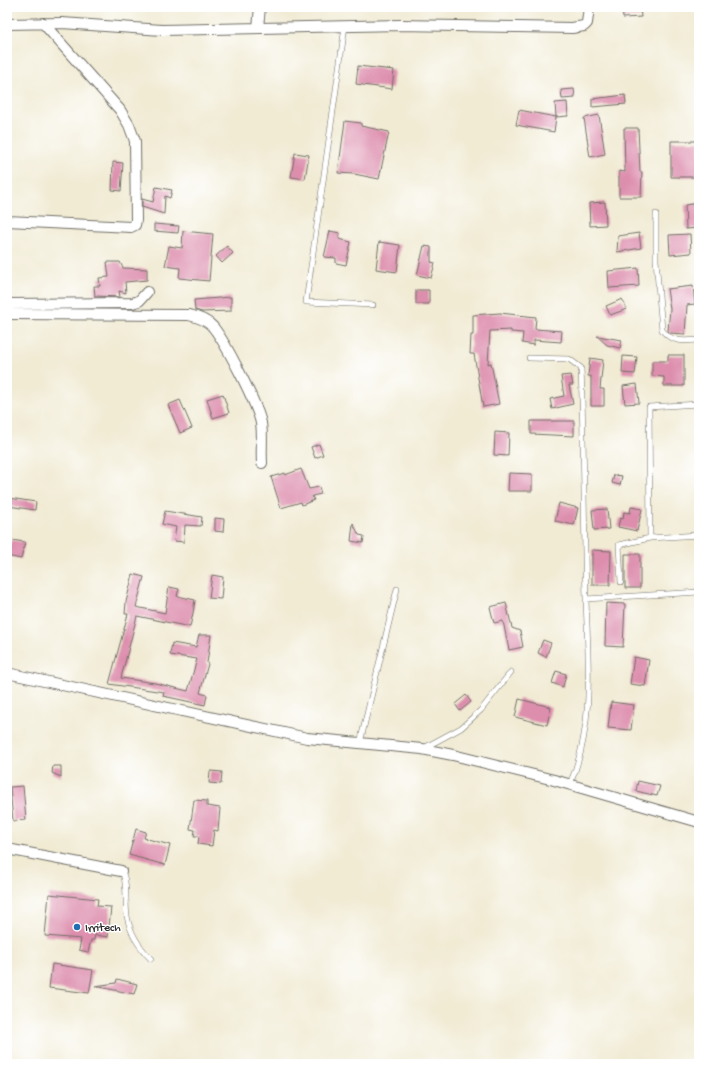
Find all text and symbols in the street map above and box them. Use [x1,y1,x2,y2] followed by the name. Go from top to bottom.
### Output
[72,922,82,932] marker: Irritech
[85,922,121,936] place label: Irritech

